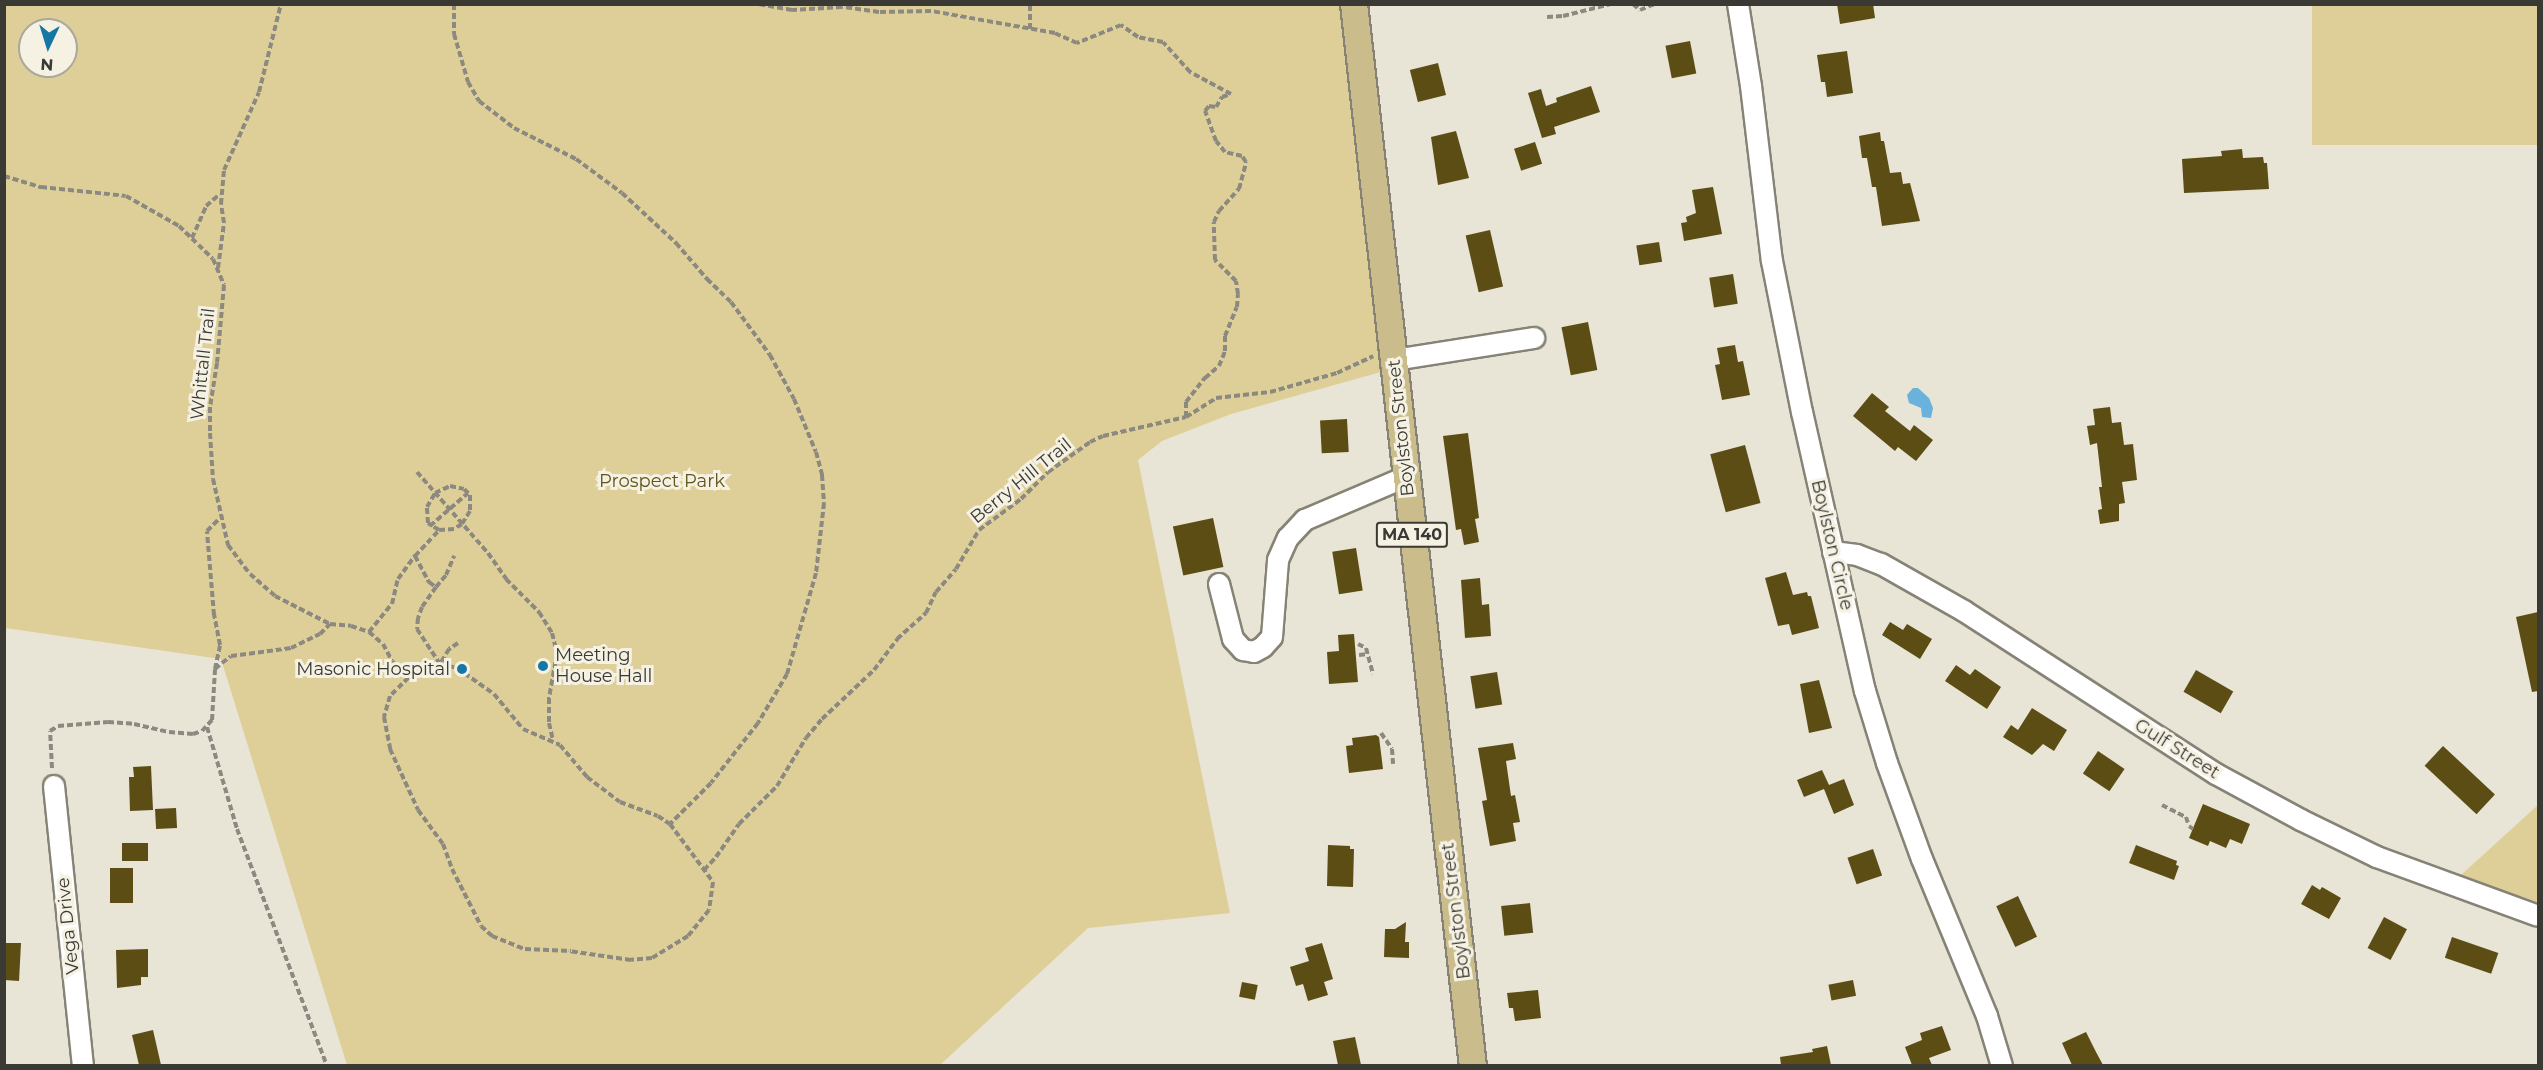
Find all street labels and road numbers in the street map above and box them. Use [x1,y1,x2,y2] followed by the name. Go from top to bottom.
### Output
[186,307,220,421] street label: Whittall Trail
[1383,358,1419,498] street label: Boylston Street
[966,434,1076,528] street label: Berry Hill Trail
[1806,478,1858,612] street label: Boylston Circle
[1374,522,1450,548] road number: MA 140
[2131,714,2223,784] street label: Gulf Street
[1437,841,1475,981] street label: Boylston Street
[52,877,84,975] street label: Vega Drive

